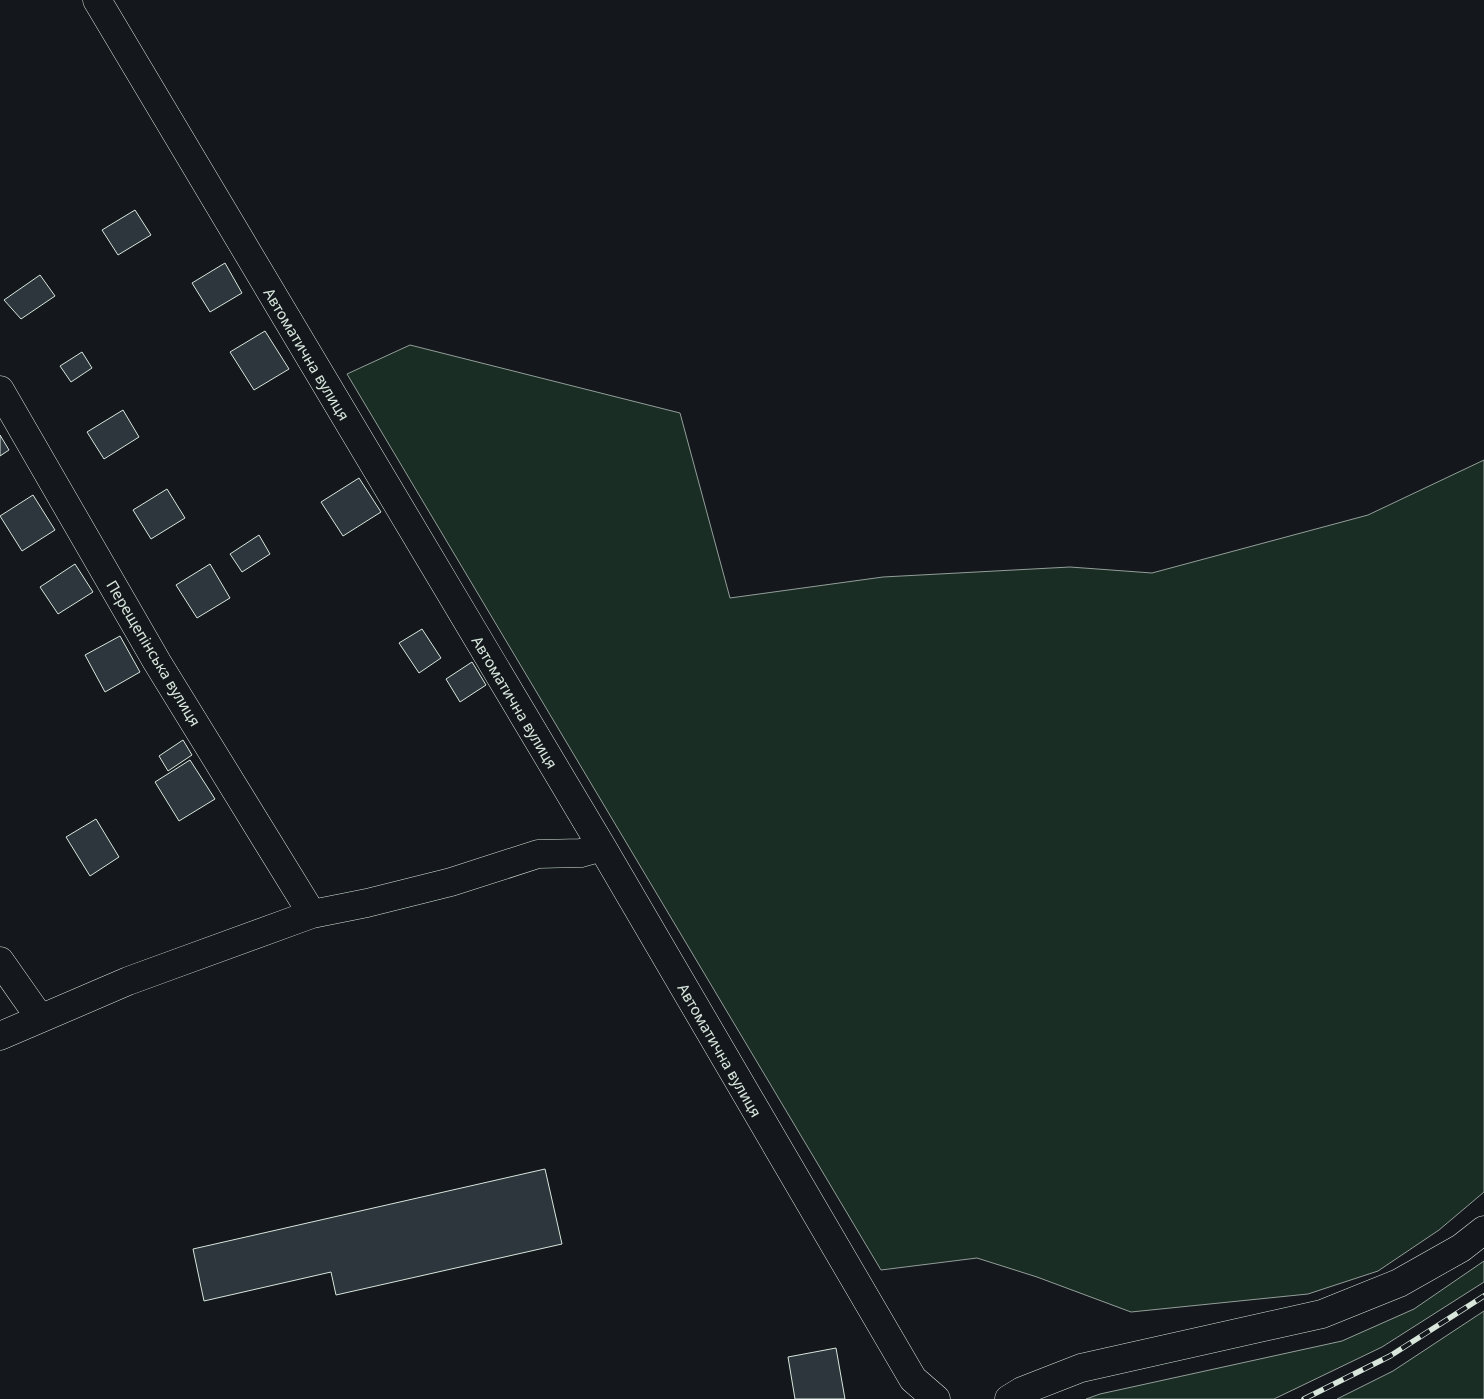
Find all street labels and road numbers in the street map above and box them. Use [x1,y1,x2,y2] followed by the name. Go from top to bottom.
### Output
[260,284,354,424] street label: Автоматична вулиця
[102,576,206,730] street label: Перещепінська вулиця
[468,632,562,772] street label: Автоматична вулиця
[674,980,766,1120] street label: Автоматична вулиця

